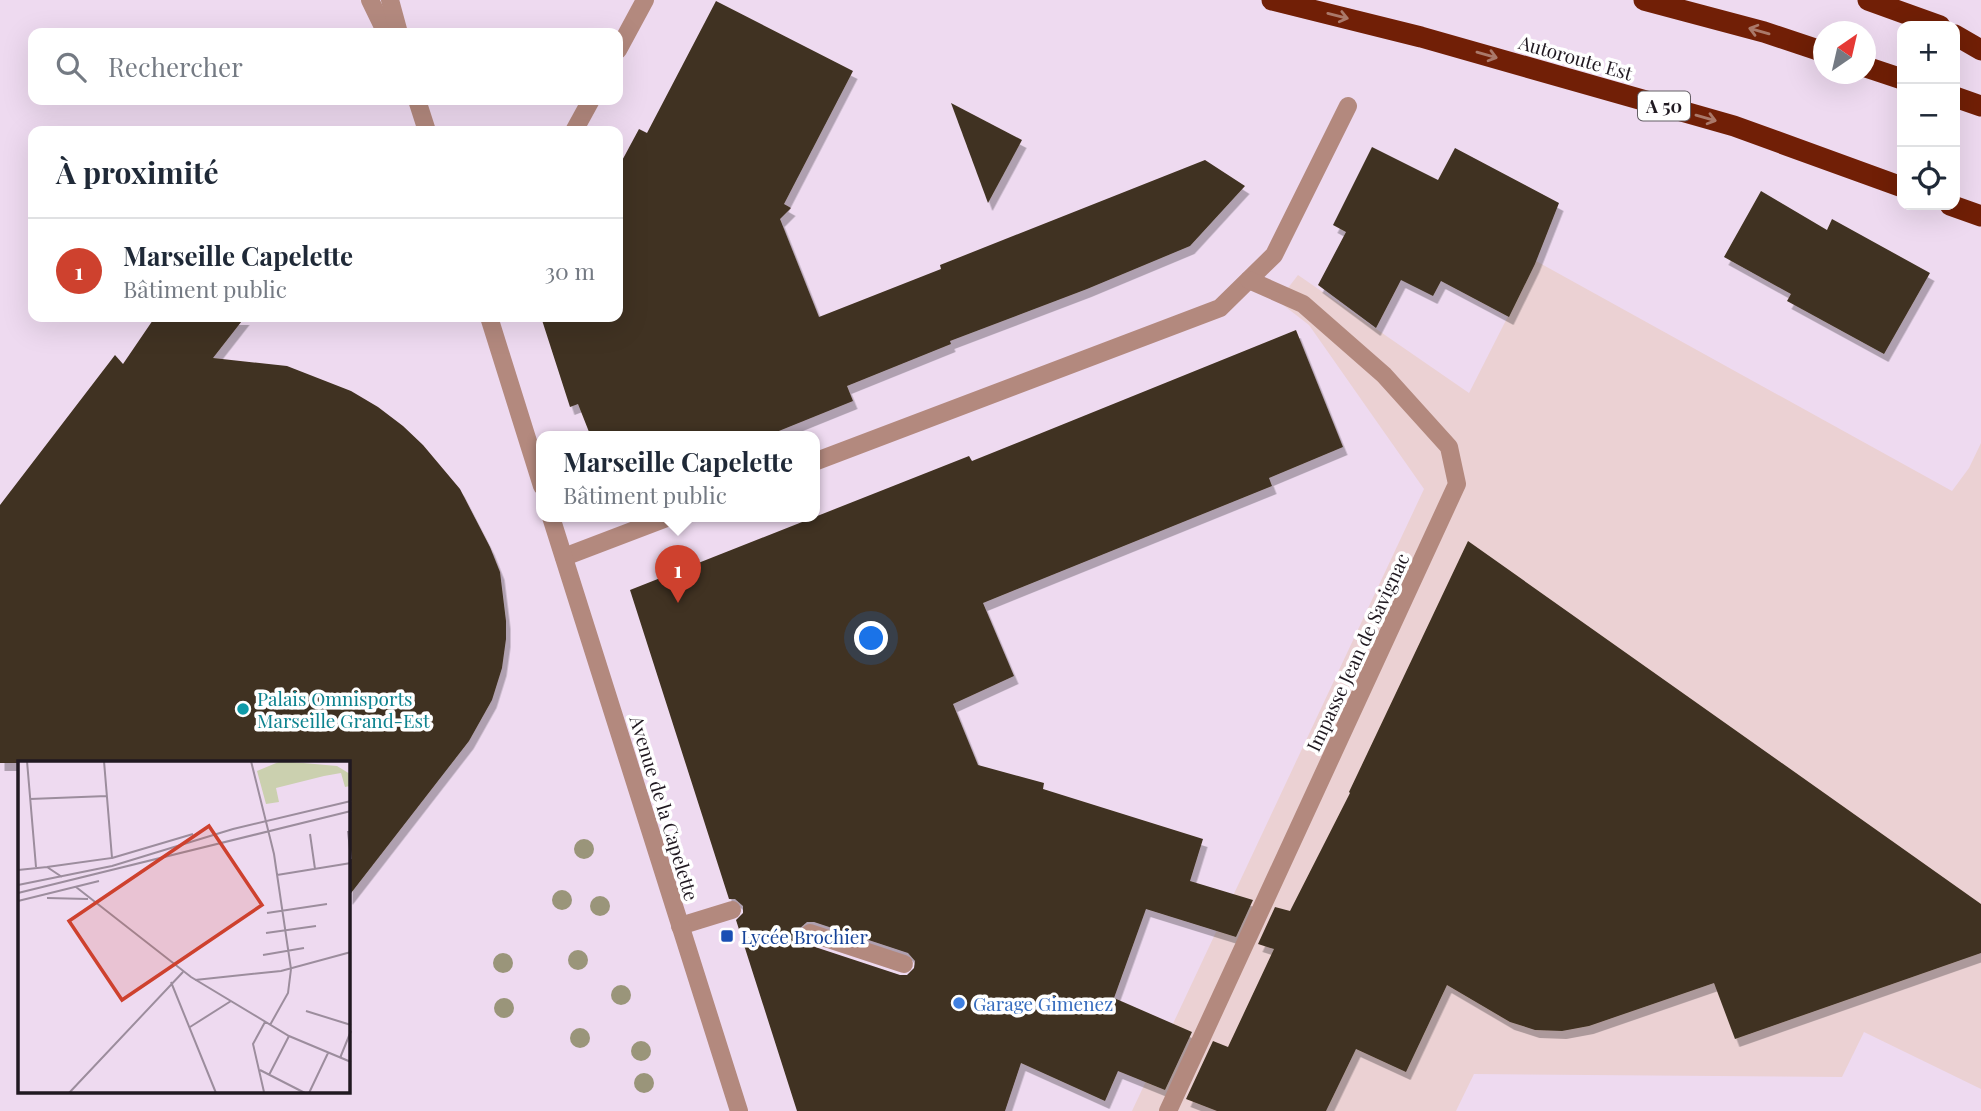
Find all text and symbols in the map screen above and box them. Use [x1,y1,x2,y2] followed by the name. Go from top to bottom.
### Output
[1326,10,1349,23] one-way arrow
[1813,21,1876,84] north arrow
[1897,21,1960,210] map controls
[1897,21,1960,84] button: +
[1748,23,1770,36] one-way arrow
[28,28,623,105] search box
[1515,28,1636,86] street label: Autoroute Est
[52,48,90,86] icon: search
[108,49,243,84] text: Rechercher
[1476,50,1498,63] one-way arrow
[1897,84,1960,147] button: −
[1638,92,1690,120] road number: A 50
[1694,113,1716,126] one-way arrow
[1897,147,1960,210] button: locate
[56,152,219,192] text: À proximité
[123,238,353,273] text: Marseille Capelette
[75,255,83,286] text: 1
[545,255,595,286] text: 30 m
[123,273,287,304] text: Bâtiment public
[536,431,820,522] popup
[563,444,793,479] text: Marseille Capelette
[563,479,727,510] text: Bâtiment public
[655,545,701,603] pin: 1
[1300,549,1414,755] street label: Impasse Jean de Savignac
[854,621,888,655] your location
[257,685,430,733] place label: Palais Omnisports Marseille Grand-Est
[235,701,251,717] marker: Palais Omnisports Marseille Grand-Est
[624,711,705,904] street label: Avenue de la Capelette
[18,761,350,1094] inset map
[741,923,868,949] place label: Lycée Brochier
[719,928,735,944] marker: Lycée Brochier
[973,990,1113,1016] place label: Garage Gimenez
[951,995,967,1011] marker: Garage Gimenez

